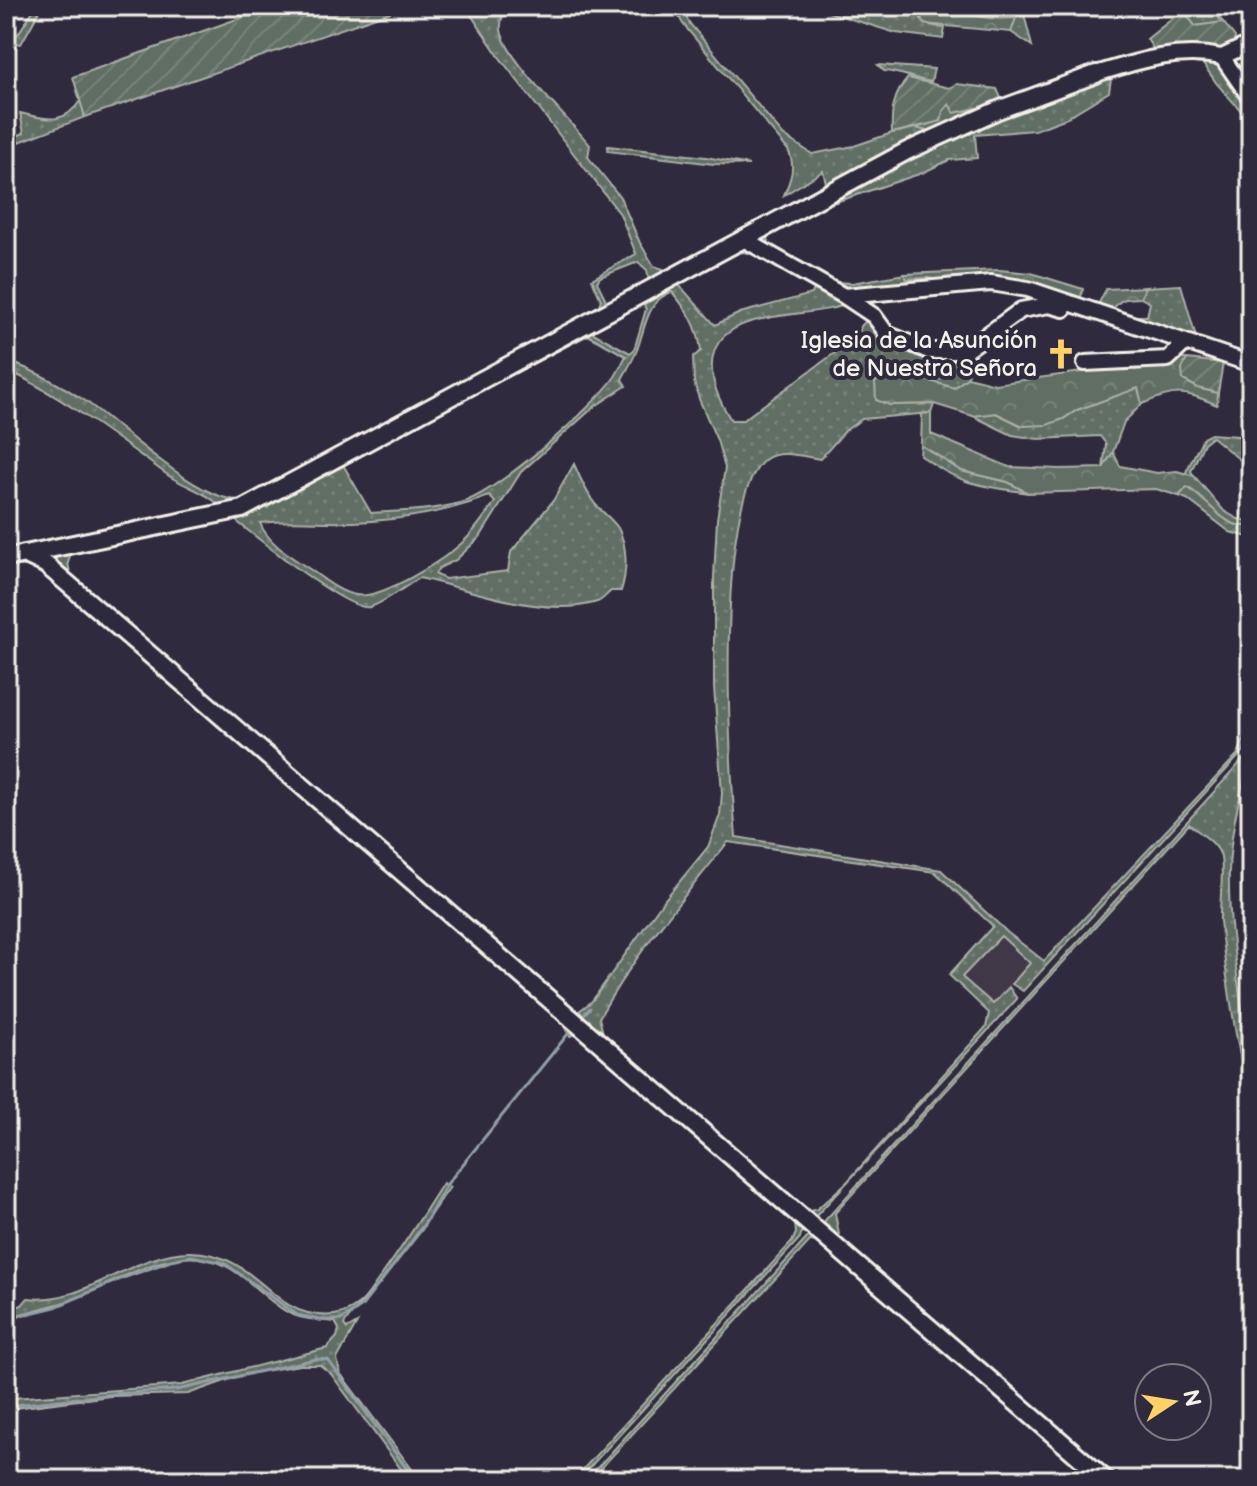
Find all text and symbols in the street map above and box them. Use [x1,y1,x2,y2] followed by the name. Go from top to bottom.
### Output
[801,326,1037,383] place label: Iglesia de la Asunción de Nuestra Señora
[1044,337,1078,371] church icon: Iglesia de la Asunción de Nuestra Señora
[1133,1362,1213,1442] north arrow
[1176,1387,1206,1409] text: N

